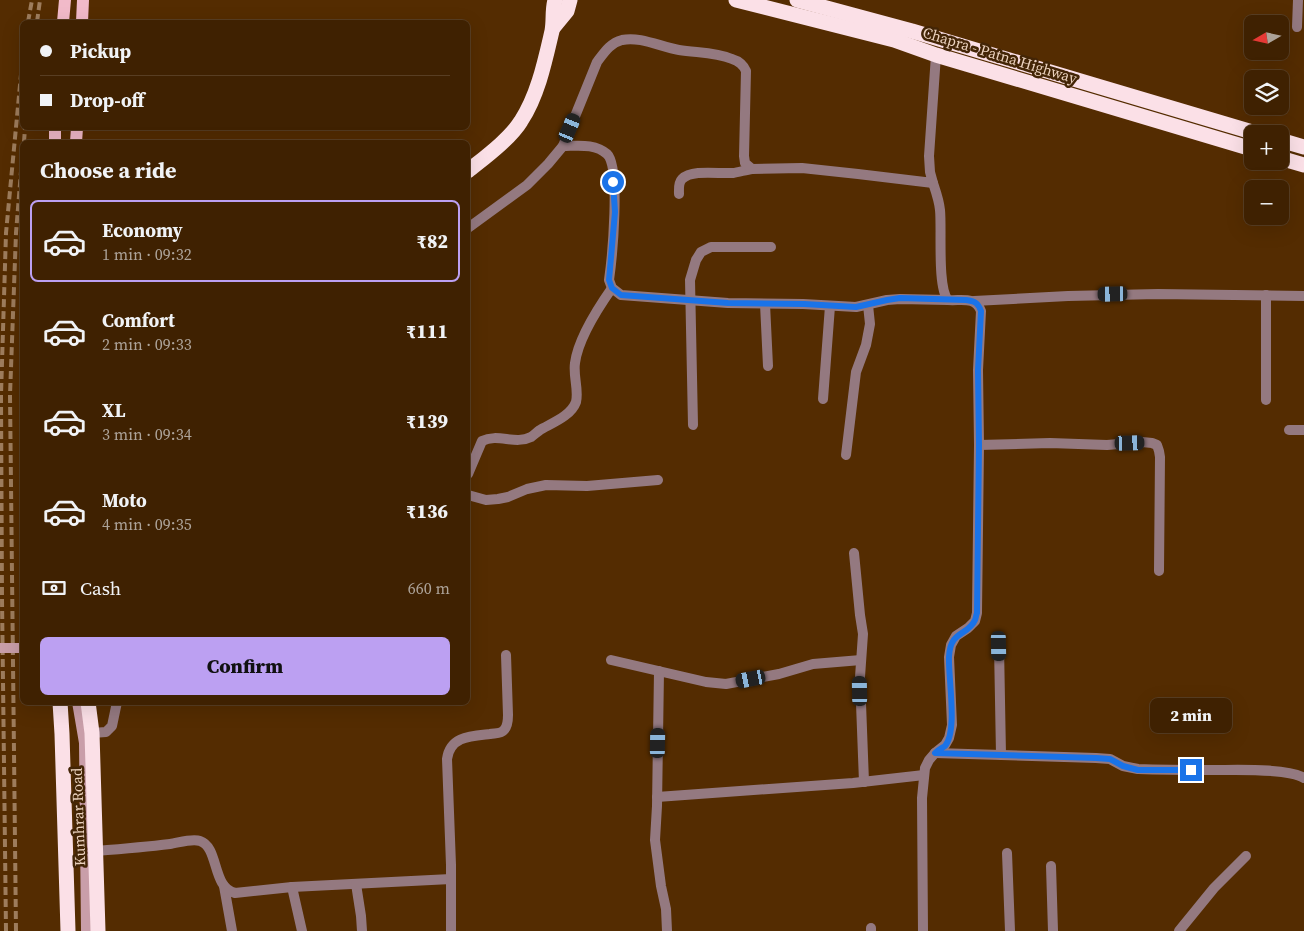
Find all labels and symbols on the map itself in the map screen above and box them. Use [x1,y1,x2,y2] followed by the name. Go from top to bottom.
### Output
[1244,15,1289,60] north arrow
[920,21,1080,89] street label: Chapra - Patna Highway
[557,111,582,145] car
[602,171,624,193] route start
[1097,286,1128,302] car
[1114,435,1145,451] car
[991,631,1006,661] car
[734,669,767,689] car
[852,676,867,706] car
[1150,698,1232,732] callout: 2 min
[650,728,665,758] car
[1180,759,1202,781] route end
[66,767,90,867] street label: Kumhrar Road

